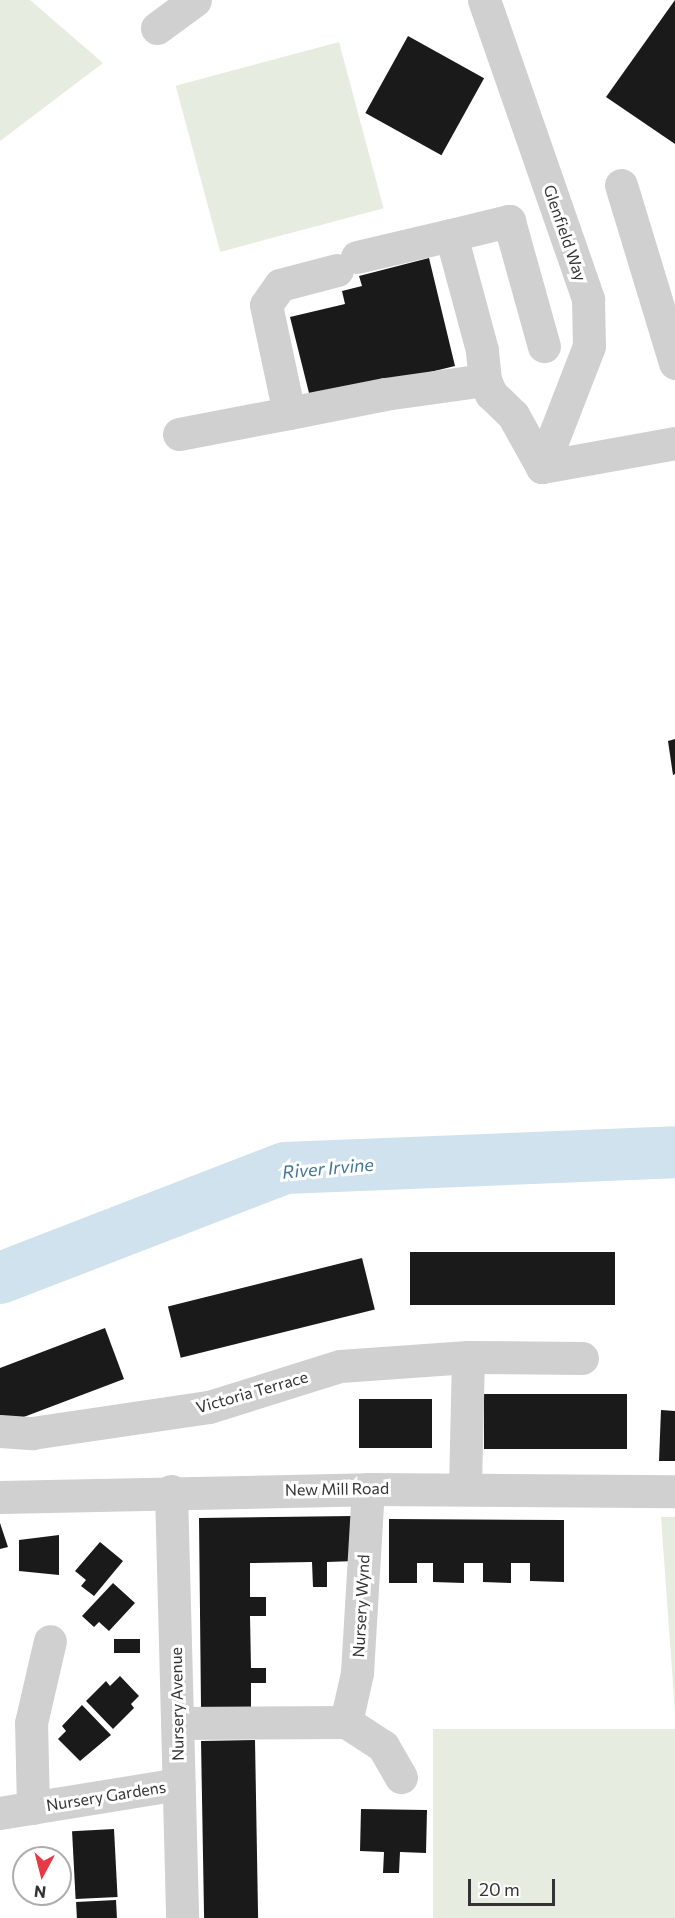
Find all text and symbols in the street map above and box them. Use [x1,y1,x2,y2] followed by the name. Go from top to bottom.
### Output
[540,182,590,284] street label: Glenfield Way
[281,1153,375,1183] water label: River Irvine
[194,1367,310,1417] street label: Victoria Terrace
[285,1478,389,1500] street label: New Mill Road
[349,1554,373,1658] street label: Nursery Wynd
[166,1647,188,1761] street label: Nursery Avenue
[45,1777,167,1815] street label: Nursery Gardens
[12,1846,72,1906] north arrow
[471,1867,558,1905] scale bar
[479,1878,520,1900] text: 20 m
[33,1882,47,1903] text: N

